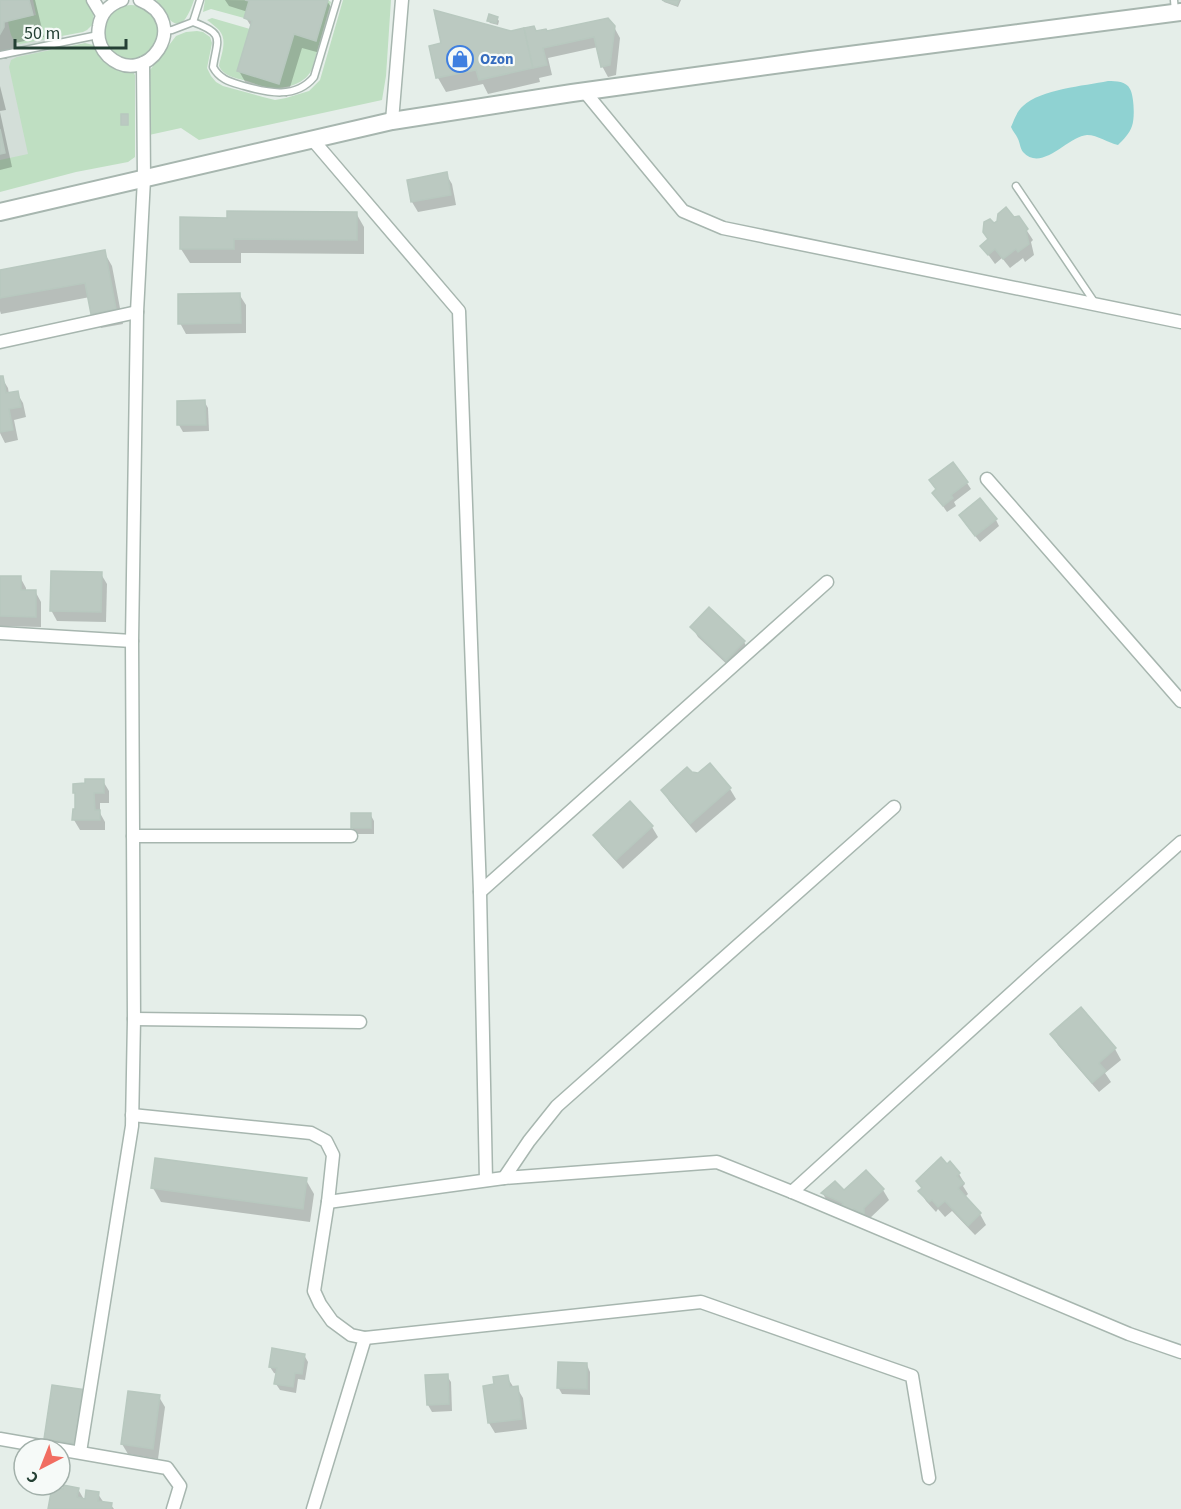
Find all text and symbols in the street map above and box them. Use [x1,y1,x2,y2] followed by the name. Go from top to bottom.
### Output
[15,12,126,50] scale bar
[24,21,60,46] text: 50 m
[445,44,475,74] shop icon: Ozon
[480,49,514,70] place label: Ozon
[12,1437,72,1497] north arrow
[22,1466,43,1489] text: С

